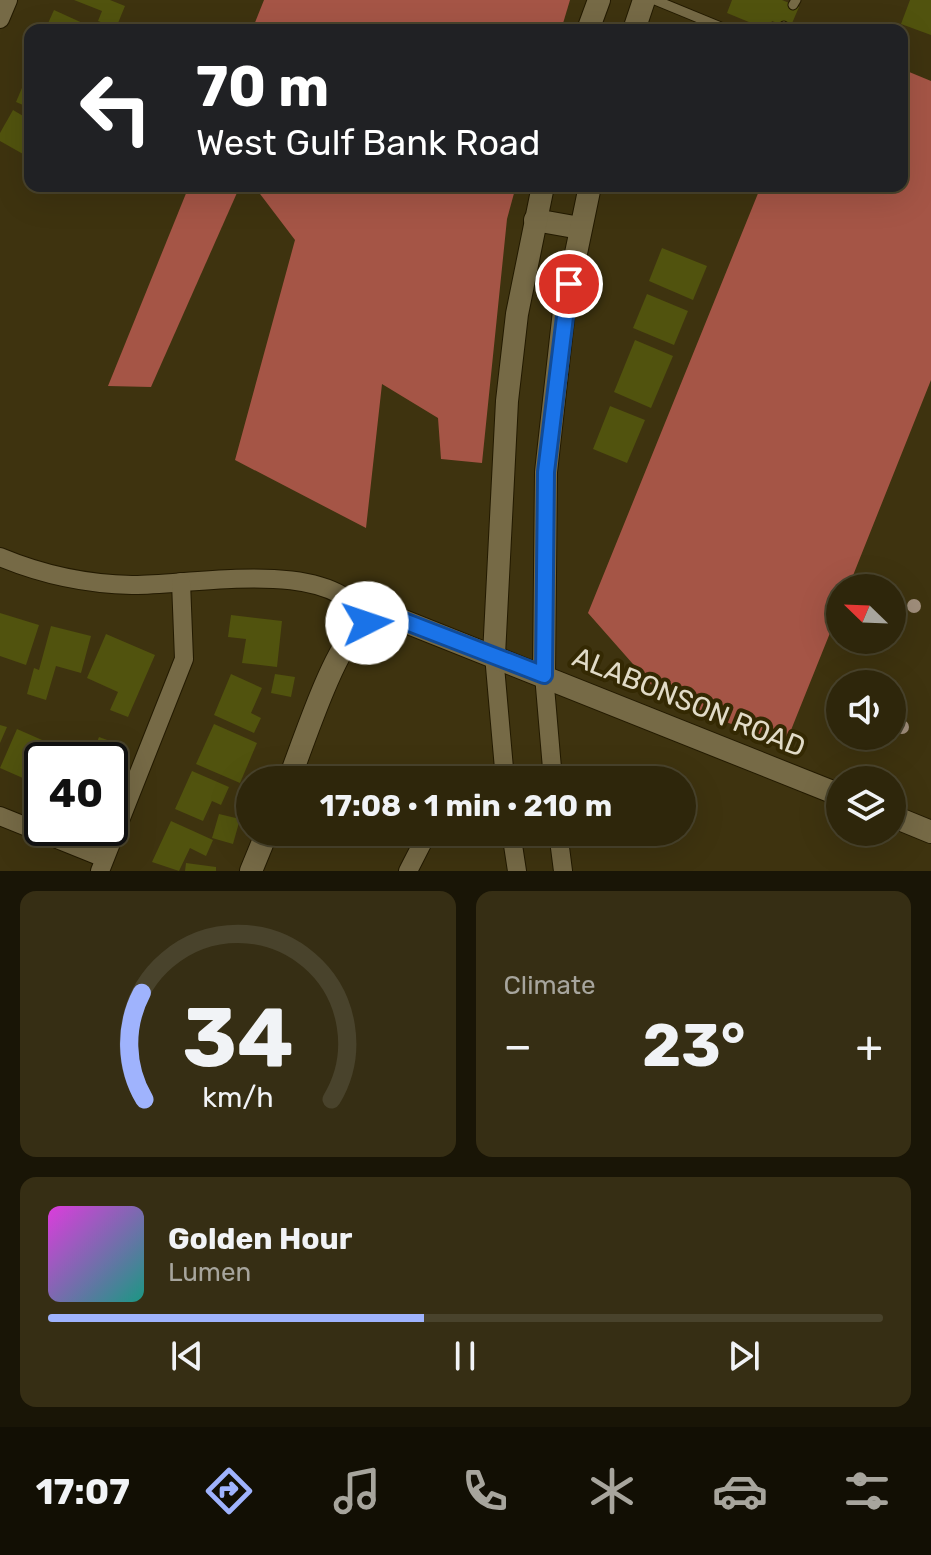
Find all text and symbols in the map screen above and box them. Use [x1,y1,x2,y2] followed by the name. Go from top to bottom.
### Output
[196,54,329,120] text: 70 m
[64,56,168,160] icon: left
[196,121,540,164] text: West Gulf Bank Road
[535,250,603,318] pin
[547,262,591,306] icon: arrive
[826,574,906,654] north arrow
[826,574,906,846] map controls
[325,581,409,665] position arrow
[568,640,810,764] street label: ALABONSON ROAD
[826,670,906,750] button: sound
[24,742,128,846] speed limit sign: 40
[826,766,906,846] button: layers
[320,788,612,824] text: 17:08 · 1 min · 210 m
[504,970,596,1001] text: Climate
[182,988,294,1087] text: 34
[642,1010,745,1081] text: 23°
[504,1020,532,1072] text: −
[856,1020,883,1072] text: +
[202,1080,273,1114] text: km/h
[168,1221,352,1257] text: Golden Hour
[168,1257,251,1288] text: Lumen
[165,1334,209,1378] icon: previous
[443,1334,487,1378] icon: pause
[722,1334,766,1378] icon: next
[201,1463,257,1519] icon: directions
[329,1463,385,1519] icon: music
[457,1463,513,1519] icon: phone
[584,1463,640,1519] icon: climate
[712,1463,768,1519] icon: car
[839,1463,895,1519] icon: filters
[36,1470,130,1513] text: 17:07

